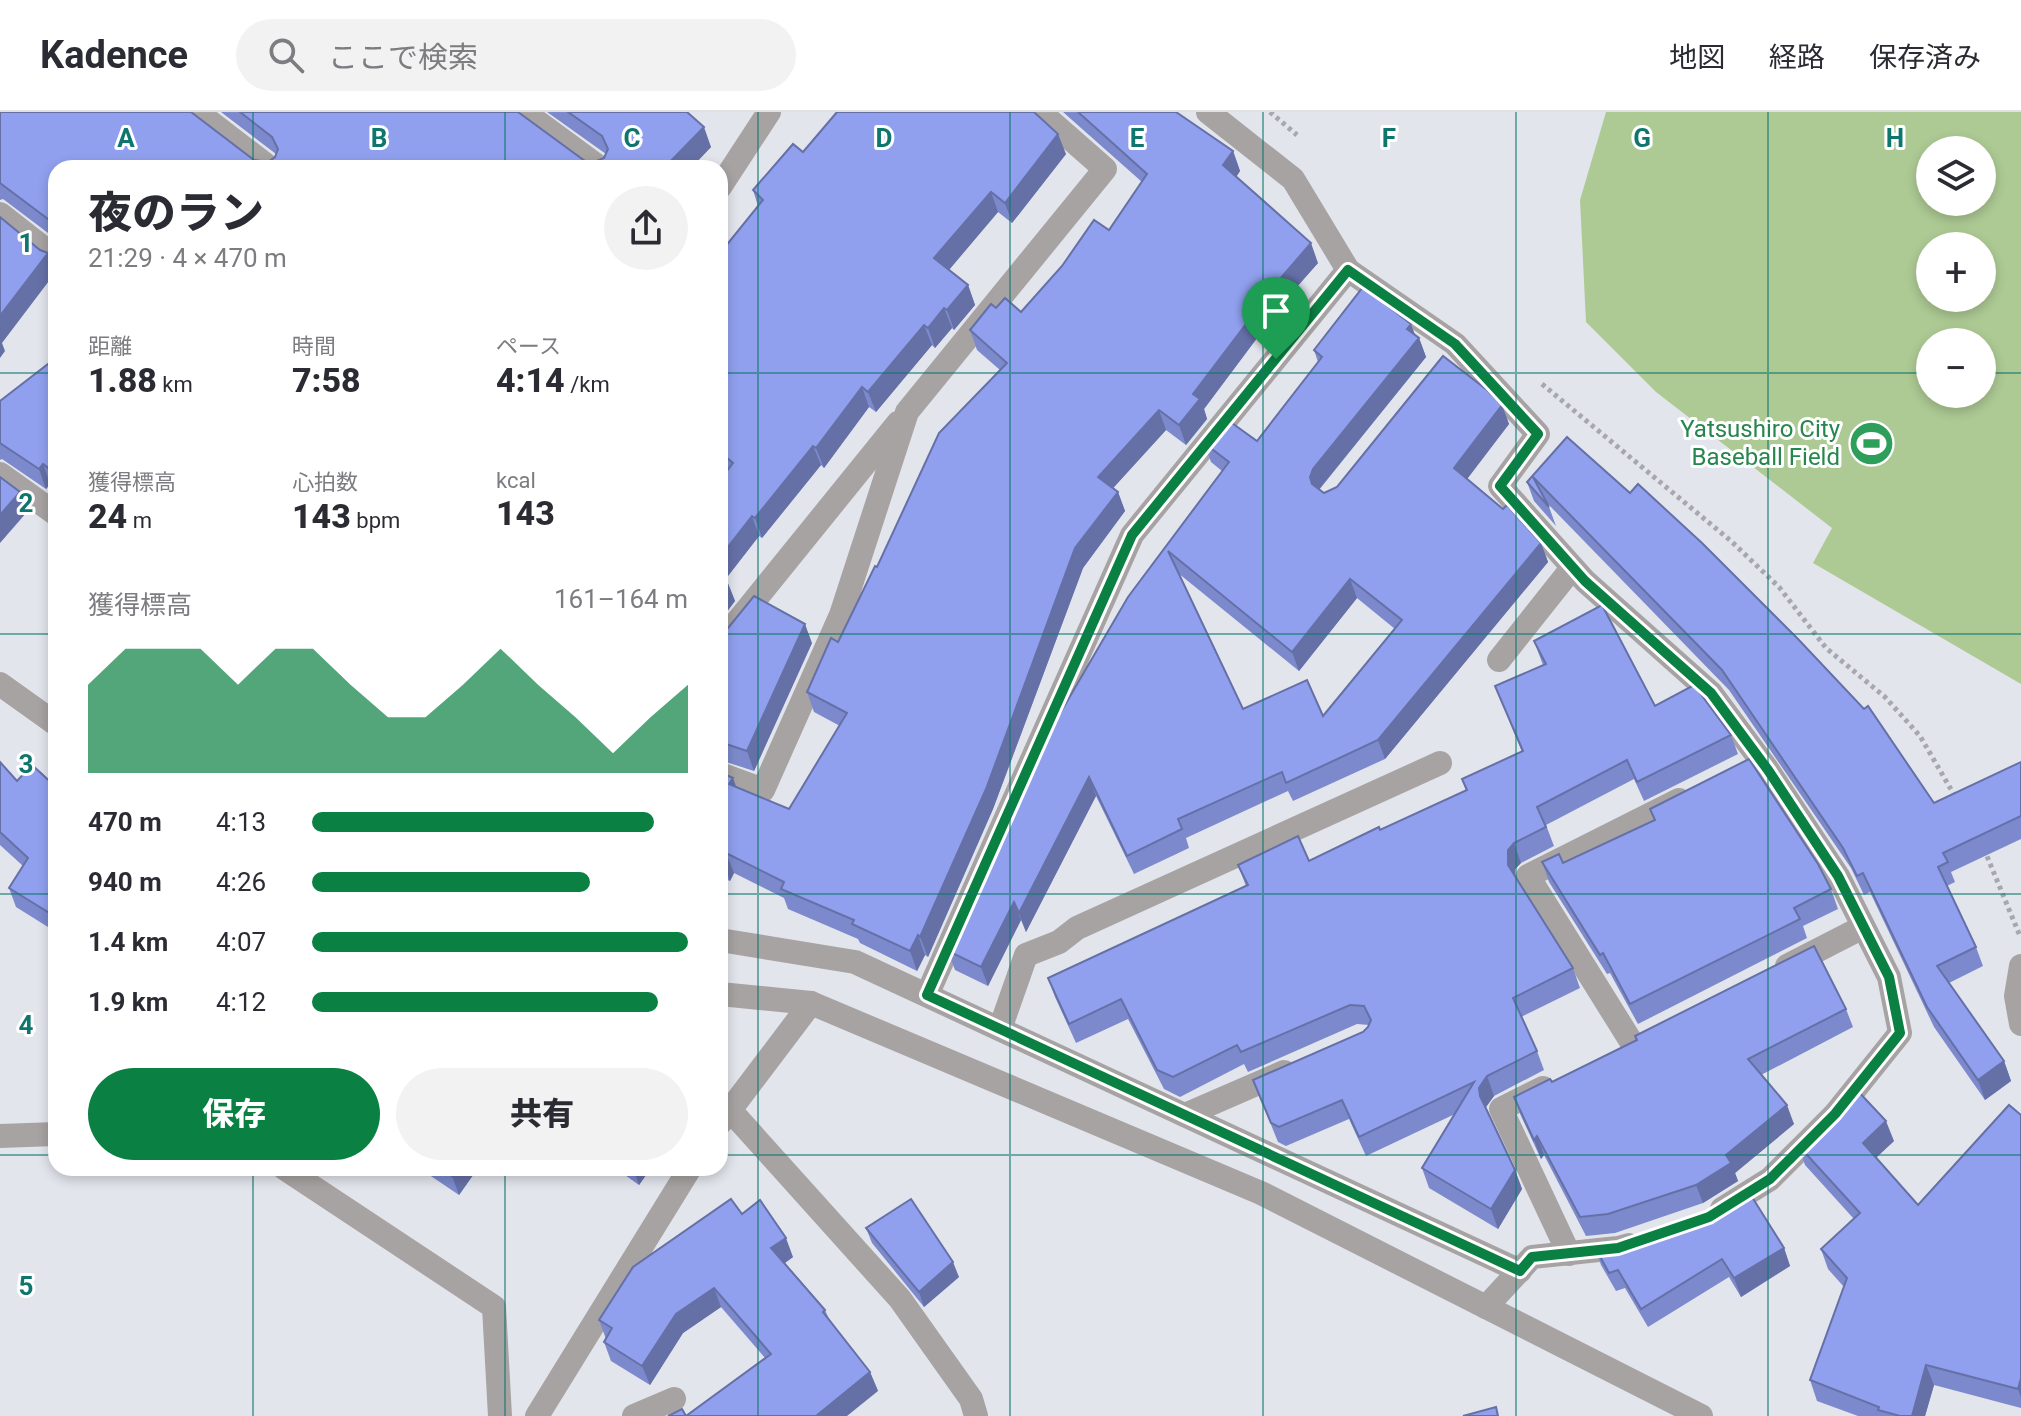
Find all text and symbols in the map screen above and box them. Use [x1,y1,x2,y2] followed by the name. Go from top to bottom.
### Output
[236,19,796,91] search box
[40,33,188,77] text: Kadence
[264,33,308,77] icon: search
[328,40,478,75] text: ここで検索
[1669,41,1725,74] text: 地図
[1769,41,1825,74] text: 経路
[1869,41,1981,74] text: 保存済み
[117,123,135,153] text: A
[371,123,387,153] text: B
[623,123,641,153] text: C
[876,123,892,153] text: D
[1130,123,1145,153] text: E
[1382,123,1396,153] text: F
[1633,123,1651,153] text: G
[1886,123,1904,153] text: H
[1916,136,1996,408] map controls
[1916,136,1996,216] button: layers
[604,186,688,270] button: share
[88,187,264,239] text: 夜のラン
[19,228,33,258] text: 1
[1916,232,1996,312] button: +
[88,243,287,273] text: 21:29 · 4 × 470 m
[1242,277,1310,359] pin
[1254,289,1298,333] icon: arrive
[1916,328,1996,408] button: −
[88,334,132,359] text: 距離
[292,334,336,359] text: 時間
[496,334,561,359] text: ペース
[88,360,157,400] text: 1.88
[292,360,361,400] text: 7:58
[496,360,565,400] text: 4:14
[157,372,193,397] text: km
[565,372,610,397] text: /km
[1680,415,1841,471] place label: Yatsushiro City Baseball Field
[1847,419,1895,467] sports icon: Yatsushiro City Baseball Field
[496,468,536,493] text: kcal
[88,470,176,495] text: 獲得標高
[292,470,358,495] text: 心拍数
[19,488,33,518] text: 2
[496,493,555,533] text: 143
[88,496,127,536] text: 24
[292,496,351,536] text: 143
[127,508,152,533] text: m
[351,508,400,533] text: bpm
[554,584,688,614] text: 161–164 m
[88,590,192,620] text: 獲得標高
[19,749,33,779] text: 3
[88,807,162,837] text: 470 m
[216,807,266,837] text: 4:13
[88,867,162,897] text: 940 m
[216,867,266,897] text: 4:26
[88,927,168,957] text: 1.4 km
[216,927,266,957] text: 4:07
[88,987,168,1017] text: 1.9 km
[216,987,266,1017] text: 4:12
[19,1010,34,1040] text: 4
[88,1068,380,1160] button: 保存
[396,1068,688,1160] button: 共有
[19,1271,33,1301] text: 5

